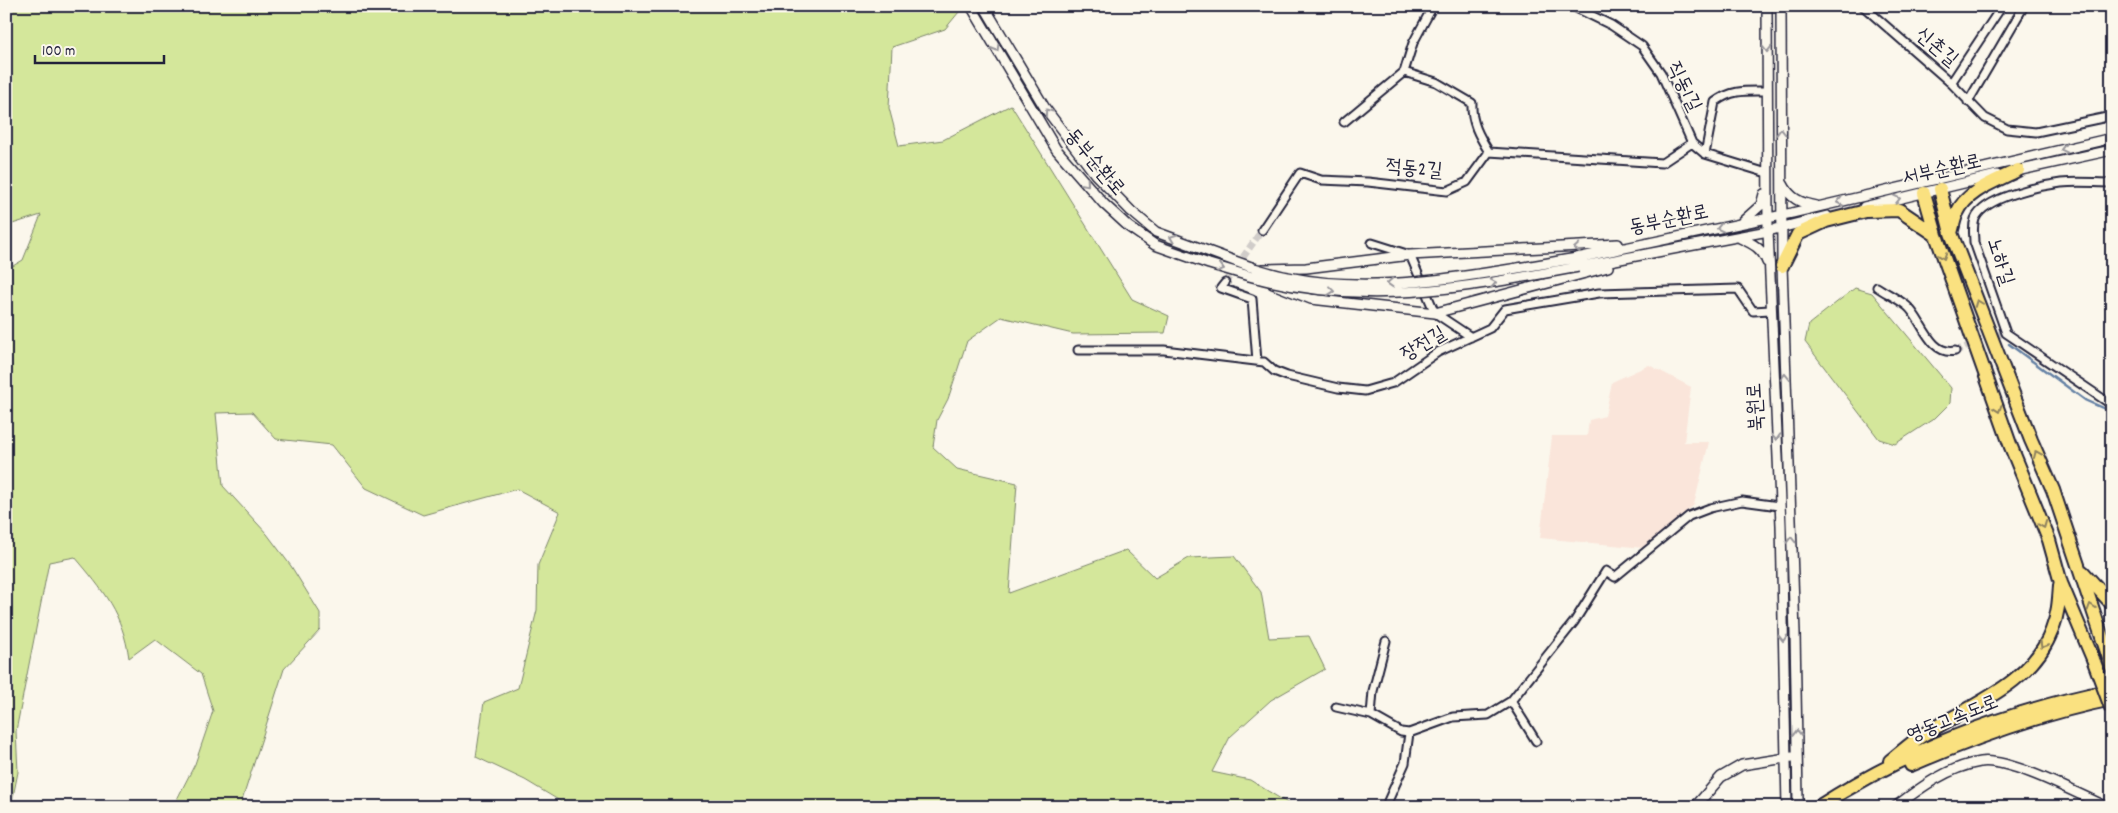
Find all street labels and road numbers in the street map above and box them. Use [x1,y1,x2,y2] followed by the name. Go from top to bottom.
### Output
[1909,22,1963,74] street label: 신촌길
[1659,57,1707,117] street label: 직동1길
[1057,123,1131,203] street label: 동부순환로
[1900,148,1984,194] street label: 서부순환로
[1384,154,1444,186] street label: 적동2길
[1627,199,1711,243] street label: 동부순환로
[1978,235,2020,289] street label: 노하길
[1396,321,1452,369] street label: 장전길
[1742,382,1772,432] street label: 북원로
[1903,689,2003,751] street label: 영동고속도로

